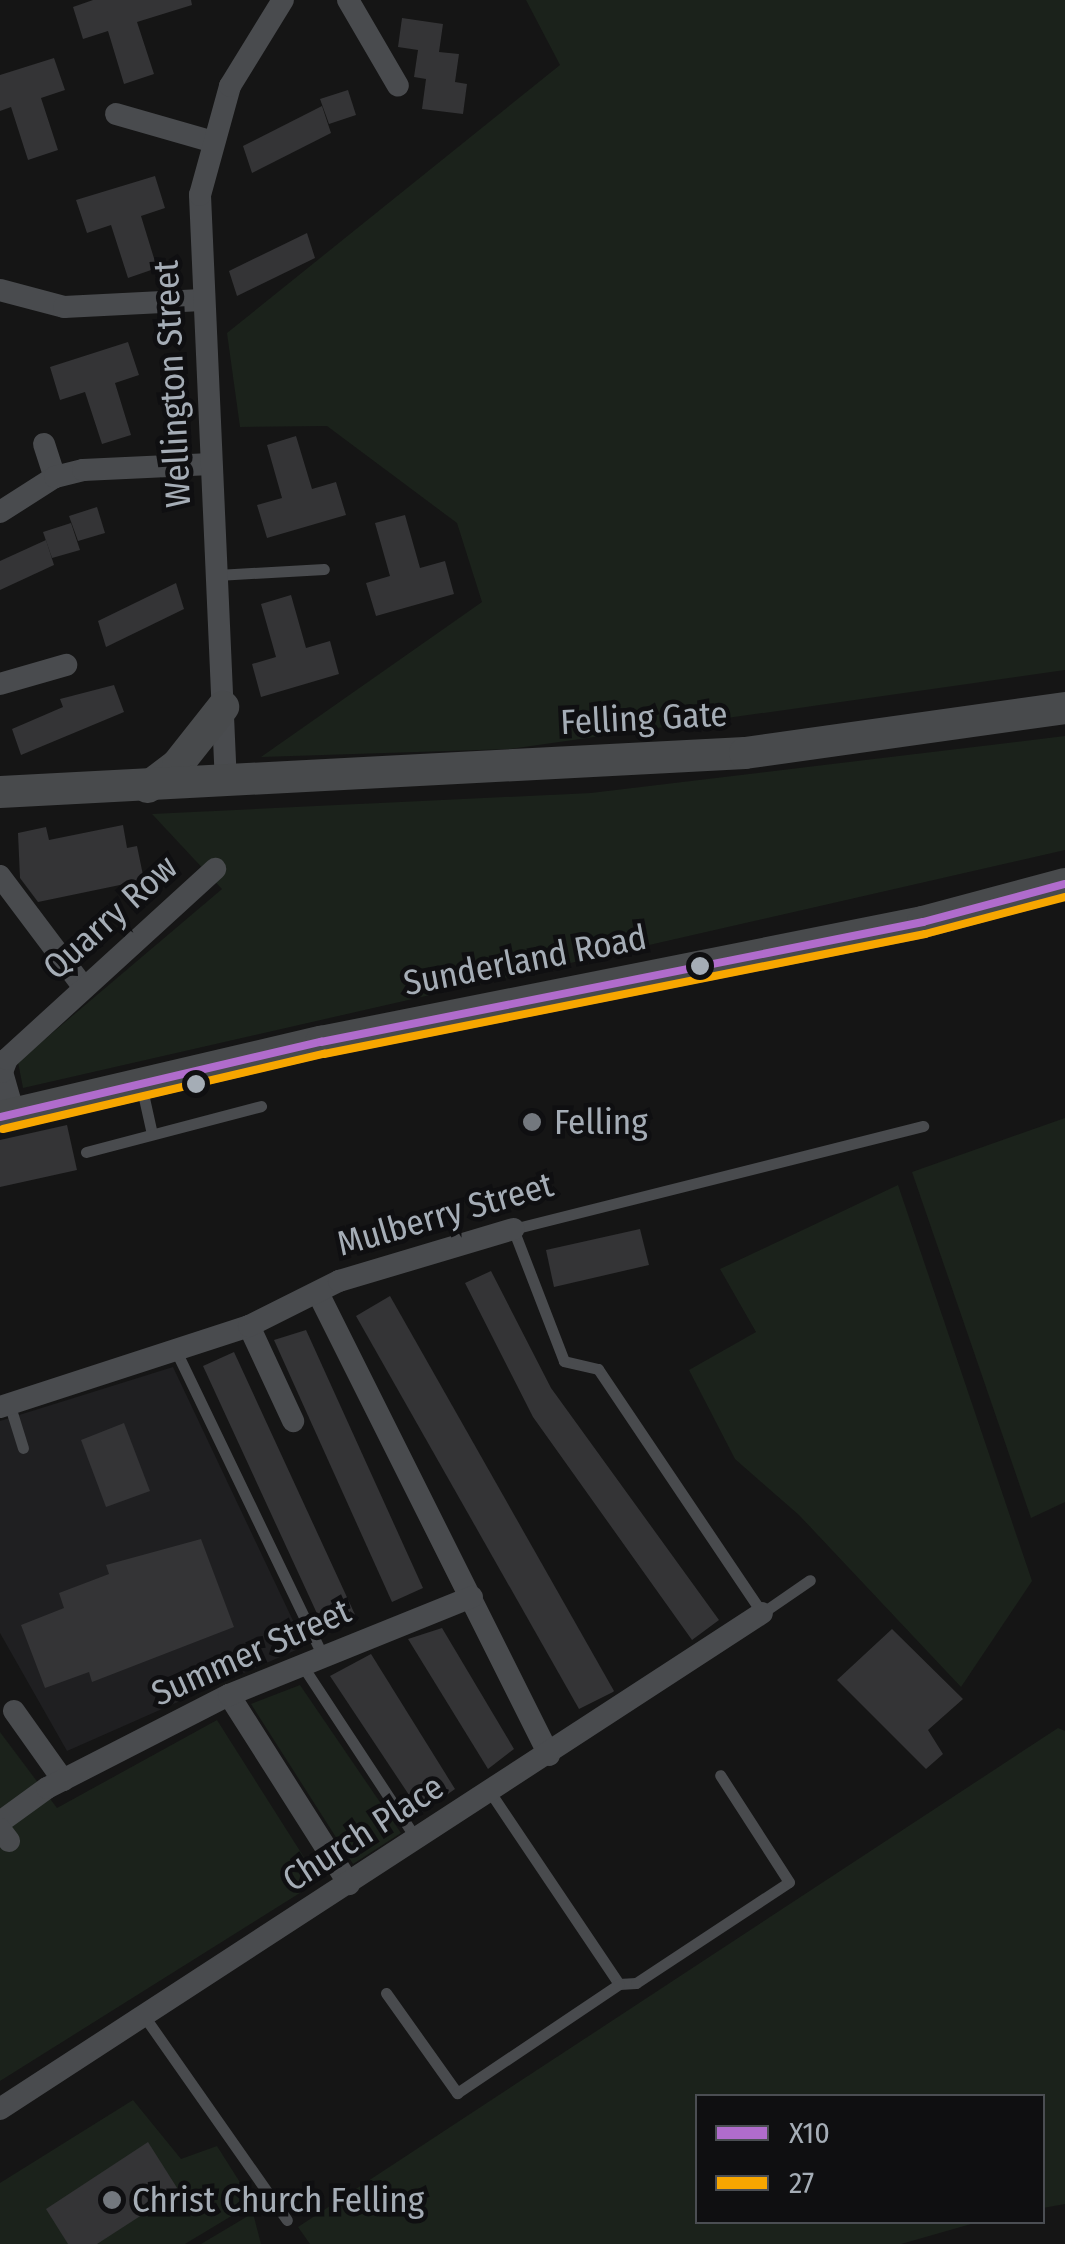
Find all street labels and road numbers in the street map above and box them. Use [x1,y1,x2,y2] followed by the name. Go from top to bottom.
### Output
[145,259,199,509] street label: Wellington Street
[559,693,729,743] street label: Felling Gate
[34,846,186,988] street label: Quarry Row
[400,916,650,1004] street label: Sunderland Road
[332,1163,558,1265] street label: Mulberry Street
[145,1589,357,1715] street label: Summer Street
[275,1766,451,1900] street label: Church Place

